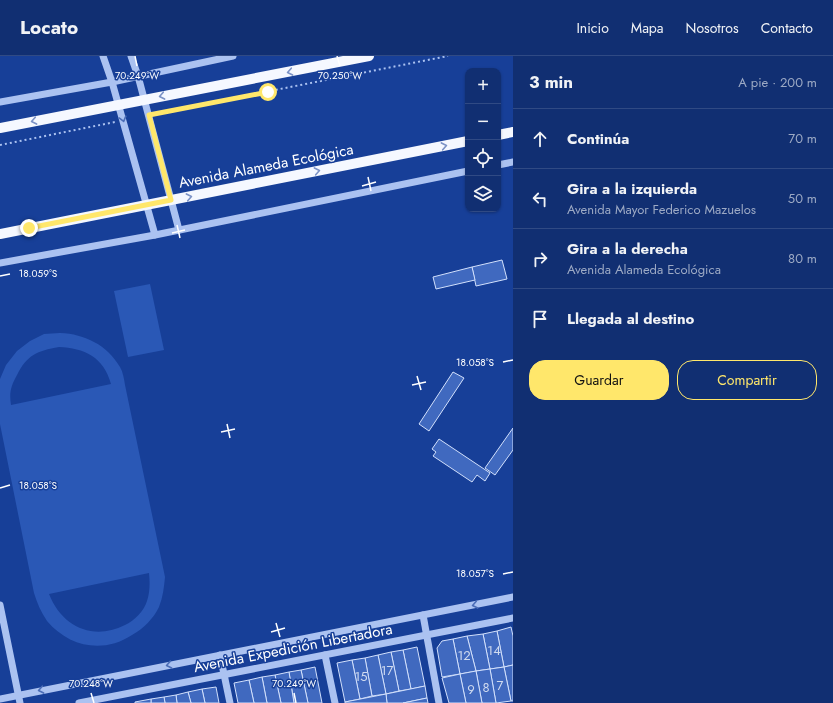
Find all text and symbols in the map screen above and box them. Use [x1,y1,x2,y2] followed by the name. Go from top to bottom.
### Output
[20,14,78,41] text: Locato
[576,18,609,38] text: Inicio
[631,18,664,38] text: Mapa
[686,18,739,38] text: Nosotros
[761,18,813,38] text: Contacto
[286,67,293,75] one-way arrow
[115,68,159,83] text: 70.249°W
[318,68,362,83] text: 70.250°W
[465,68,501,212] map controls
[465,68,501,104] button: +
[529,70,573,94] text: 3 min
[738,73,817,92] text: A pie · 200 m
[259,83,277,101] route start
[159,92,165,100] one-way arrow
[465,104,501,140] button: −
[118,116,126,122] one-way arrow
[31,117,38,125] one-way arrow
[529,128,551,150] icon: ahead
[567,128,629,150] text: Continúa
[788,129,817,148] text: 70 m
[177,138,355,194] street label: Avenida Alameda Ecológica
[465,140,501,176] button: locate
[441,142,447,150] one-way arrow
[314,168,320,176] one-way arrow
[465,176,501,212] button: layers
[567,178,697,200] text: Gira a la izquierda
[529,188,551,210] icon: left
[788,189,817,208] text: 50 m
[186,193,192,201] one-way arrow
[567,200,756,219] text: Avenida Mayor Federico Mazuelos
[20,219,38,237] route end
[567,238,688,260] text: Gira a la derecha
[529,248,551,270] icon: right
[788,249,817,268] text: 80 m
[567,260,721,279] text: Avenida Alameda Ecológica
[19,266,58,281] text: 18.059°S
[529,308,551,330] icon: arrive
[567,308,694,330] text: Llegada al destino
[456,355,495,370] text: 18.058°S
[529,360,669,400] button: Guardar
[677,360,817,400] button: Compartir
[19,478,58,493] text: 18.058°S
[456,566,494,581] text: 18.057°S
[472,600,478,609] one-way arrow
[192,618,394,678] street label: Avenida Expedición Libertadora
[487,641,501,660] house number: 14
[457,646,471,665] house number: 12
[166,661,172,669] one-way arrow
[381,661,394,680] house number: 17
[354,667,368,686] house number: 15
[69,676,113,691] text: 70.248°W
[272,676,316,691] text: 70.249°W
[497,676,504,695] house number: 7
[482,678,490,697] house number: 8
[467,680,475,699] house number: 9
[38,686,44,694] one-way arrow

